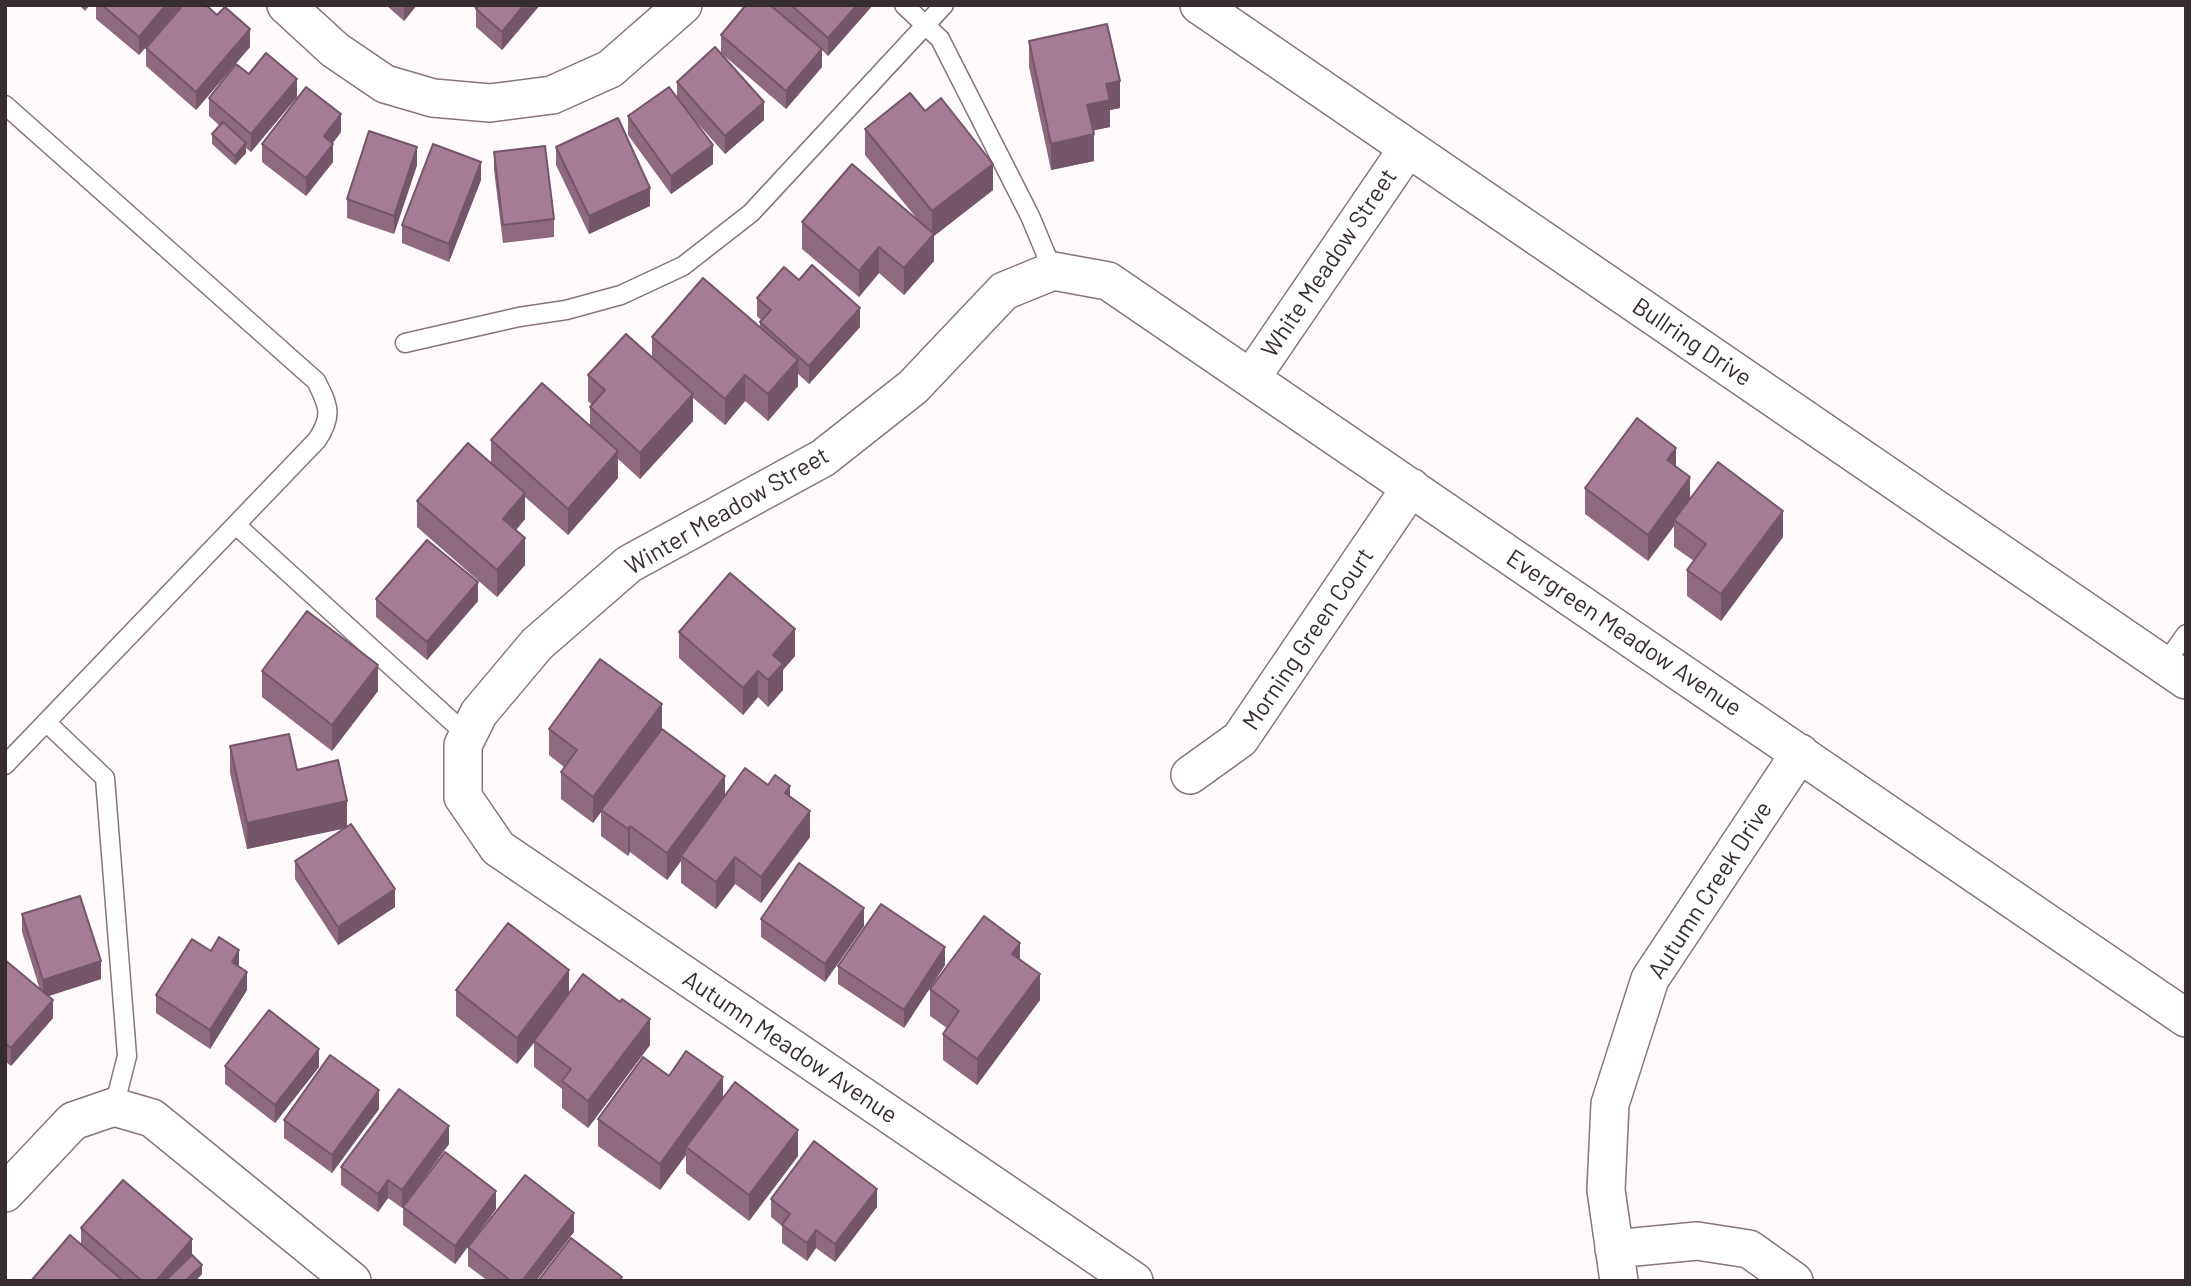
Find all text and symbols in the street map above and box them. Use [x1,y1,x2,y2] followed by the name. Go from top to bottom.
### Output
[1255,163,1403,363] street label: White Meadow Street
[1627,292,1757,392] street label: Bullring Drive
[620,441,834,581] street label: Winter Meadow Street
[1236,542,1380,736] street label: Morning Green Court
[1501,543,1747,723] street label: Evergreen Meadow Avenue
[1642,796,1778,984] street label: Autumn Creek Drive
[677,964,903,1130] street label: Autumn Meadow Avenue

